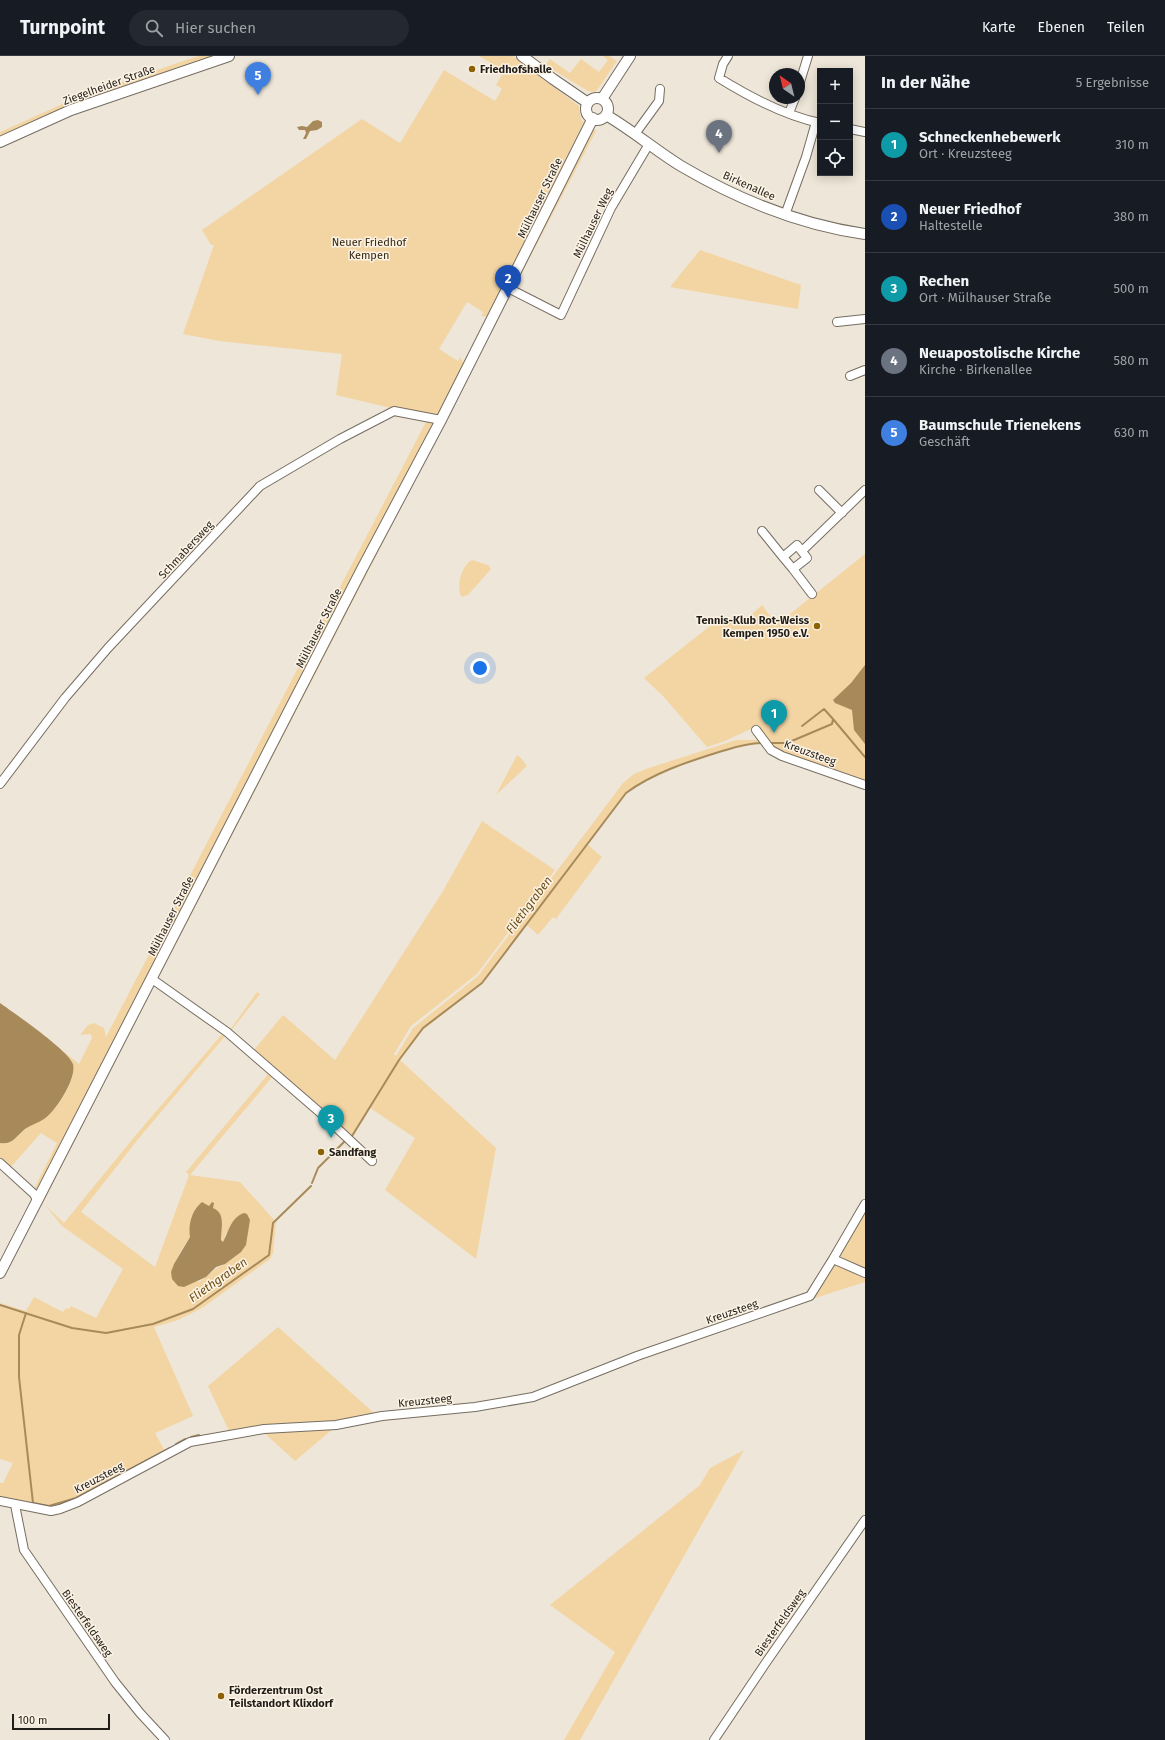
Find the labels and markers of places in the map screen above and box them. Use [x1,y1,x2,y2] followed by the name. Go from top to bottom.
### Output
[245,62,271,95] pin: 5
[480,63,552,76] place label: Friedhofshalle
[467,64,477,74] marker: Friedhofshalle
[706,120,732,153] pin: 4
[495,265,521,298] pin: 2
[696,614,810,640] place label: Tennis-Klub Rot-Weiss Kempen 1950 e.V.
[812,621,822,631] marker: Tennis-Klub Rot-Weiss Kempen 1950 e.V.
[761,700,787,733] pin: 1
[318,1105,344,1138] pin: 3
[329,1146,377,1159] place label: Sandfang
[316,1147,326,1157] marker: Sandfang
[229,1684,334,1710] place label: Förderzentrum Ost Teilstandort Klixdorf
[216,1691,226,1701] marker: Förderzentrum Ost Teilstandort Klixdorf

